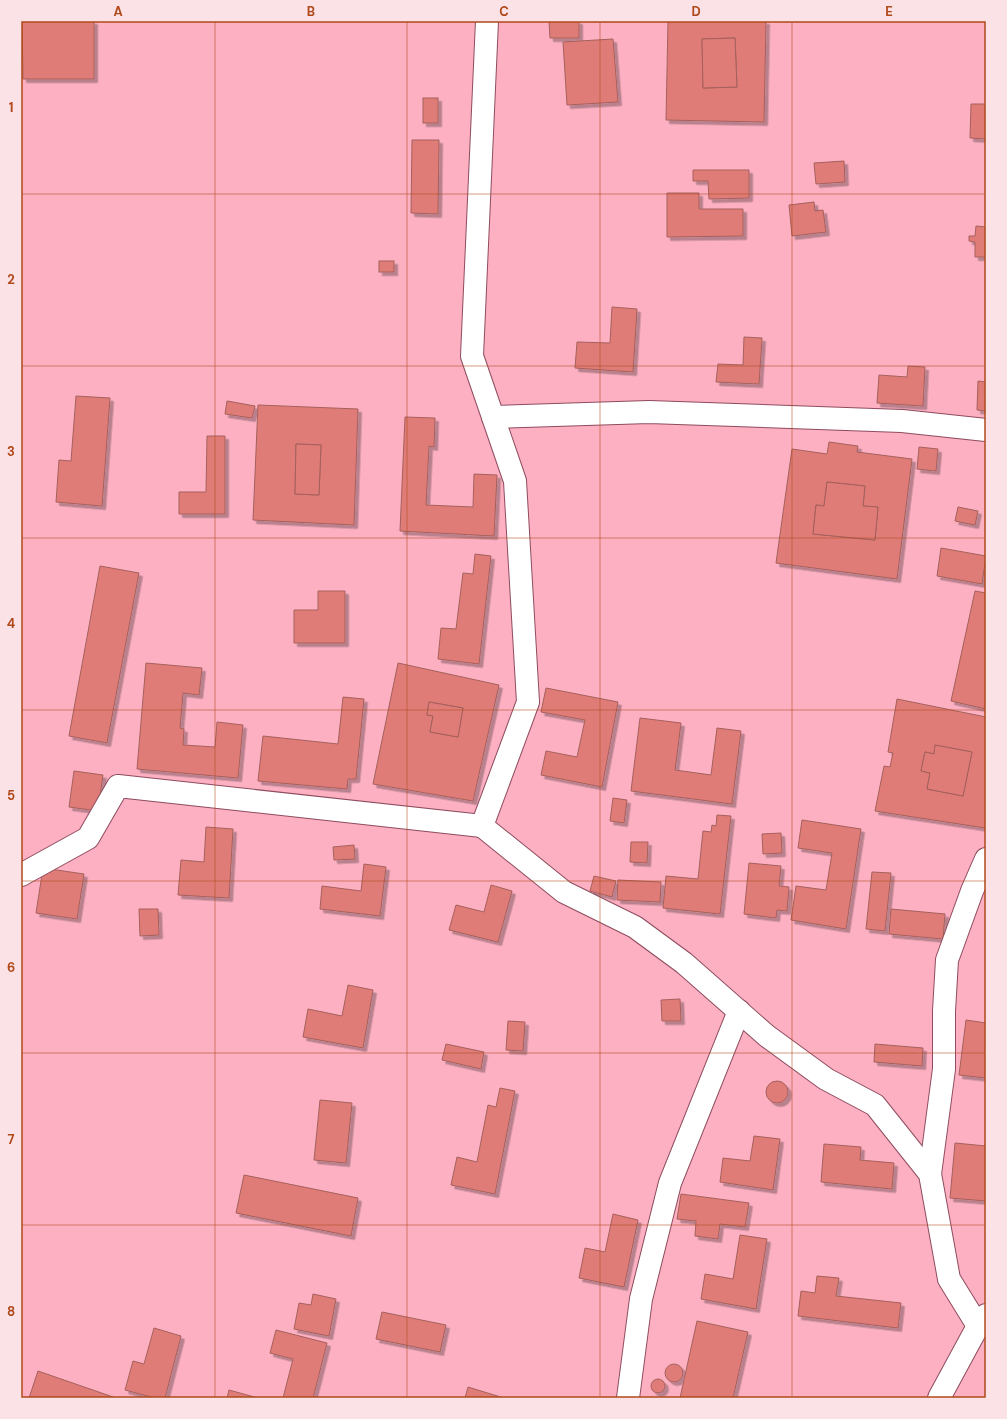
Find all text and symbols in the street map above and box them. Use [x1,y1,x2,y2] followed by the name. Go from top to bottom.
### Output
[113,3,123,20] text: A
[307,3,315,20] text: B
[499,3,509,20] text: C
[691,3,701,20] text: D
[885,3,893,20] text: E
[9,99,13,116] text: 1
[7,271,15,288] text: 2
[7,443,15,460] text: 3
[7,615,15,632] text: 4
[7,787,15,804] text: 5
[7,959,15,976] text: 6
[8,1131,15,1148] text: 7
[7,1303,15,1320] text: 8

